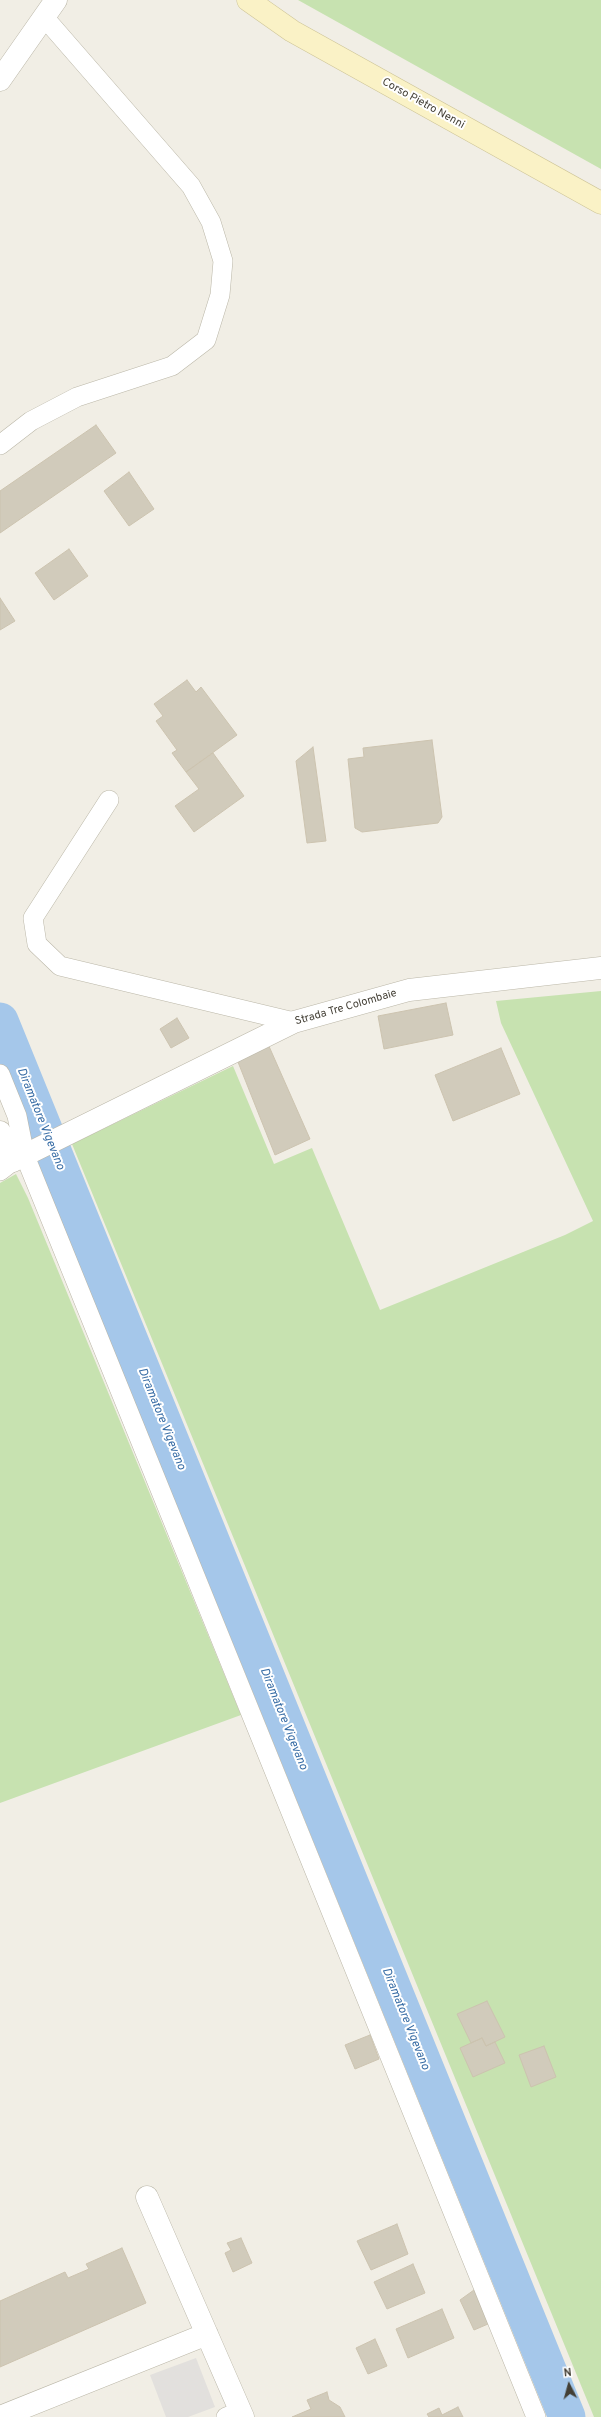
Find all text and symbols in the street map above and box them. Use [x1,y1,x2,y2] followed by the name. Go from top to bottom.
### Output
[379,76,467,132] street label: Corso Pietro Nenni
[294,987,398,1029] street label: Strada Tre Colombaie
[13,1066,67,1172] water label: Diramatore Vigevano
[134,1366,188,1472] water label: Diramatore Vigevano
[256,1666,310,1772] water label: Diramatore Vigevano
[378,1966,432,2072] water label: Diramatore Vigevano
[549,2365,589,2405] north arrow
[563,2366,572,2380] text: N

